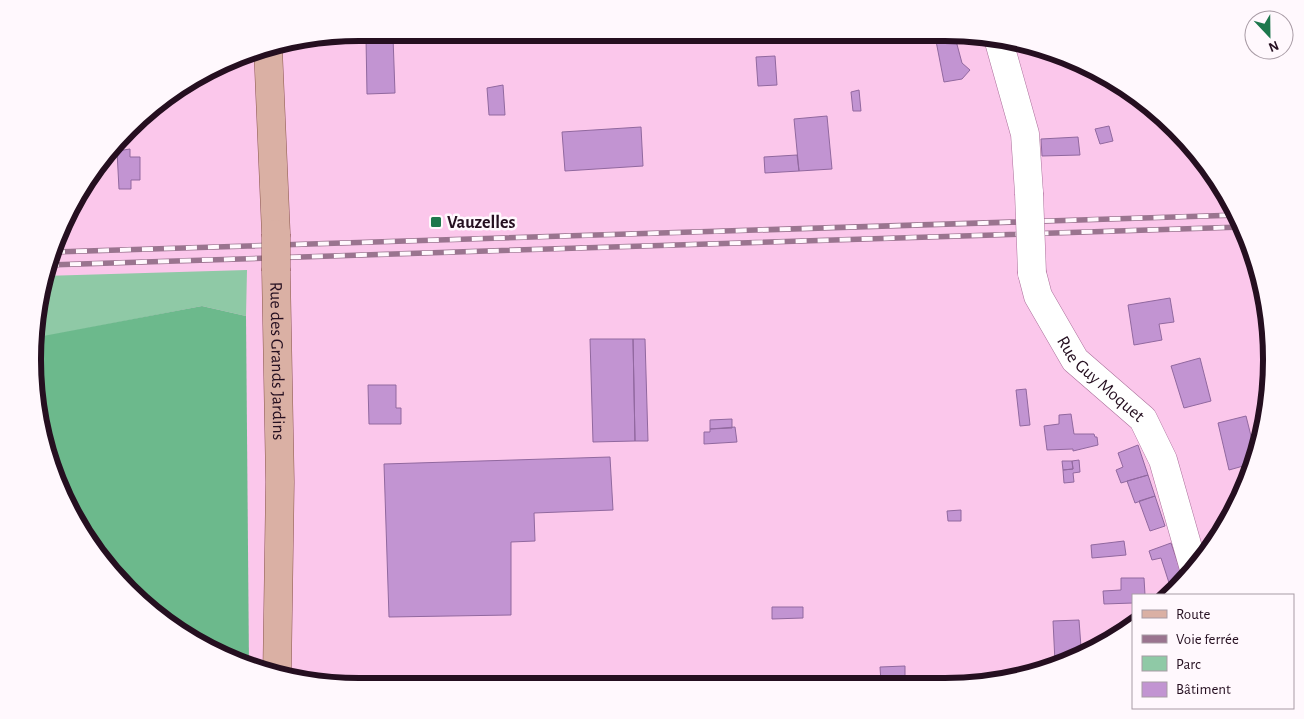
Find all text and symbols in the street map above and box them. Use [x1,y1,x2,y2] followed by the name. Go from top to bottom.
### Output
[1244,10,1294,60] north arrow
[1266,38,1281,54] text: N
[447,214,515,232] place label: Vauzelles
[429,215,443,229] marker: Vauzelles
[266,281,287,441] street label: Rue des Grands Jardins
[1053,333,1148,426] street label: Rue Guy Moquet
[1132,594,1294,709] legend
[1176,607,1210,622] text: Route
[1176,632,1239,647] text: Voie ferrée
[1176,657,1201,672] text: Parc
[1176,682,1231,697] text: Bâtiment

